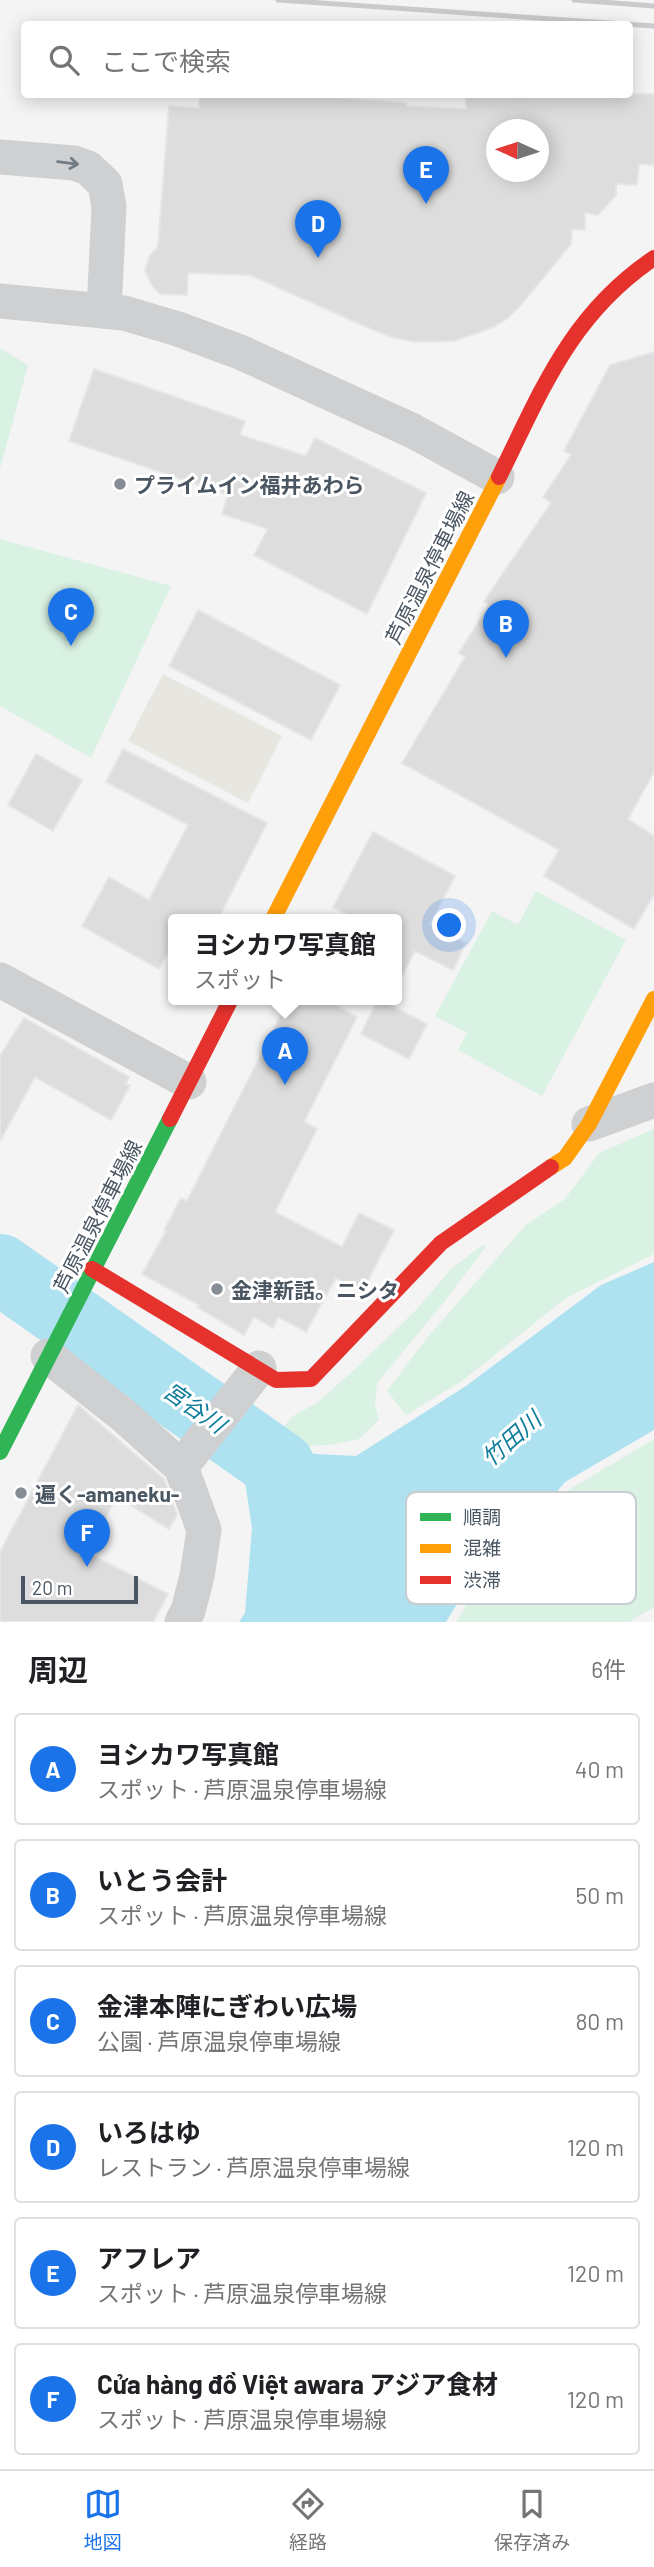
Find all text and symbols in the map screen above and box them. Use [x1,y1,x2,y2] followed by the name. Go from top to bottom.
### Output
[21,21,633,98] search box
[45,41,83,79] icon: search
[101,45,231,76] text: ここで検索
[486,119,549,182] north arrow
[403,146,449,204] pin: E
[56,157,79,170] one-way arrow
[295,200,341,258] pin: D
[134,472,365,497] place label: プライムイン福井あわら
[112,476,128,492] marker: プライムイン福井あわら
[380,486,478,648] street label: 芦原温泉停車場線
[48,588,94,646] pin: C
[483,600,529,658] pin: B
[432,908,466,942] your location
[168,914,402,1005] popup
[194,928,376,959] text: ヨシカワ写真館
[194,965,286,993] text: スポット
[262,1027,308,1085] pin: A
[48,1135,146,1297] street label: 芦原温泉停車場線
[231,1277,399,1302] place label: 金津新話。ニシタ
[209,1281,225,1297] marker: 金津新話。ニシタ
[159,1376,234,1440] water label: 宮谷川
[476,1403,548,1471] water label: 竹田川
[35,1481,179,1506] place label: 遍く-amaneku-
[13,1485,29,1501] marker: 遍く-amaneku-
[406,1492,636,1604] legend
[463,1505,501,1528] text: 順調
[64,1509,110,1567] pin: F
[463,1536,501,1559] text: 混雑
[463,1568,501,1591] text: 渋滞
[21,1573,138,1605] scale bar
[32,1576,72,1599] text: 20 m
[28,1651,88,1687] text: 周辺
[591,1655,626,1683] text: 6件
[97,1738,279,1769] text: ヨシカワ写真館
[45,1755,61,1783] text: A
[575,1755,624,1783] text: 40 m
[97,1775,387,1803] text: スポット · 芦原温泉停車場線
[97,1864,227,1895] text: いとう会計
[46,1881,60,1909] text: B
[576,1881,624,1909] text: 50 m
[97,1901,387,1929] text: スポット · 芦原温泉停車場線
[97,1990,357,2021] text: 金津本陣にぎわい広場
[46,2007,60,2035] text: C
[575,2007,624,2035] text: 80 m
[97,2027,341,2055] text: 公園 · 芦原温泉停車場線
[97,2116,201,2147] text: いろはゆ
[46,2133,60,2161] text: D
[567,2133,624,2161] text: 120 m
[97,2153,410,2181] text: レストラン · 芦原温泉停車場線
[97,2242,201,2273] text: アフレア
[46,2259,60,2287] text: E
[567,2259,624,2287] text: 120 m
[97,2279,387,2307] text: スポット · 芦原温泉停車場線
[97,2368,498,2399] text: Cửa hàng đồ Việt awara アジア食材
[47,2385,59,2413] text: F
[567,2385,624,2413] text: 120 m
[97,2405,387,2433] text: スポット · 芦原温泉停車場線
[84,2485,122,2554] tab: 地図
[289,2485,327,2554] tab: 経路
[494,2485,570,2554] tab: 保存済み

